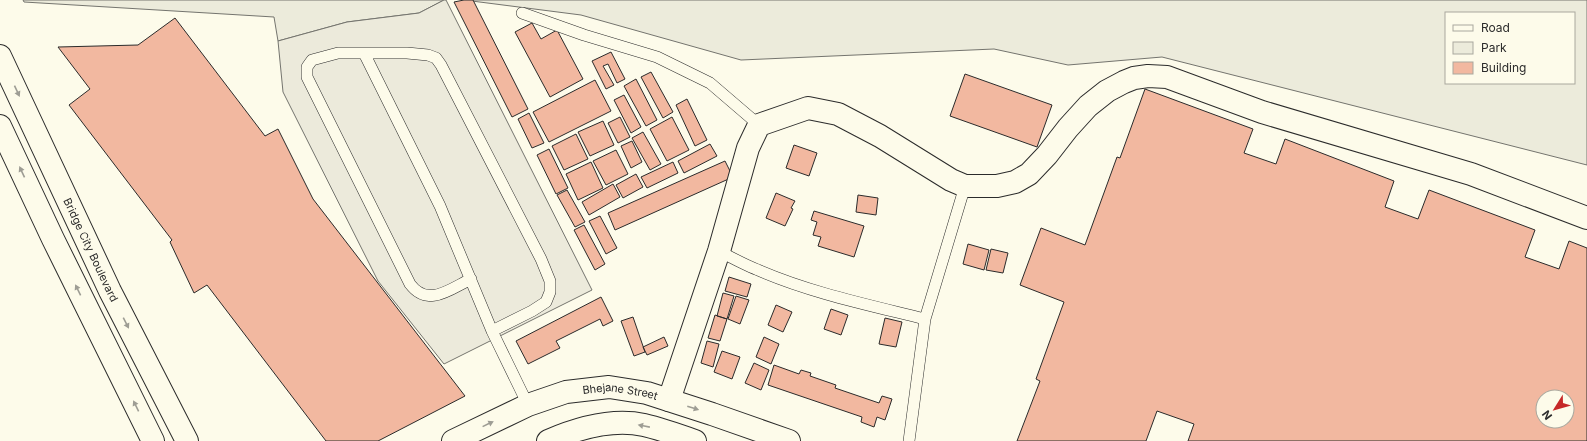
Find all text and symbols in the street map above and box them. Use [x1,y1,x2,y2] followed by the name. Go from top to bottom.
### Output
[1445,12,1575,84] legend
[1481,20,1510,35] text: Road
[1481,40,1507,55] text: Park
[1481,60,1526,75] text: Building
[14,86,20,97] one-way arrow
[19,167,25,178] one-way arrow
[60,196,121,304] street label: Bridge City Boulevard
[75,284,81,295] one-way arrow
[123,317,129,328] one-way arrow
[582,380,660,403] street label: Bhejane Street
[1535,389,1575,429] north arrow
[133,400,139,412] one-way arrow
[687,405,699,411] one-way arrow
[1539,407,1555,423] text: N
[483,421,494,427] one-way arrow
[638,422,650,428] one-way arrow

